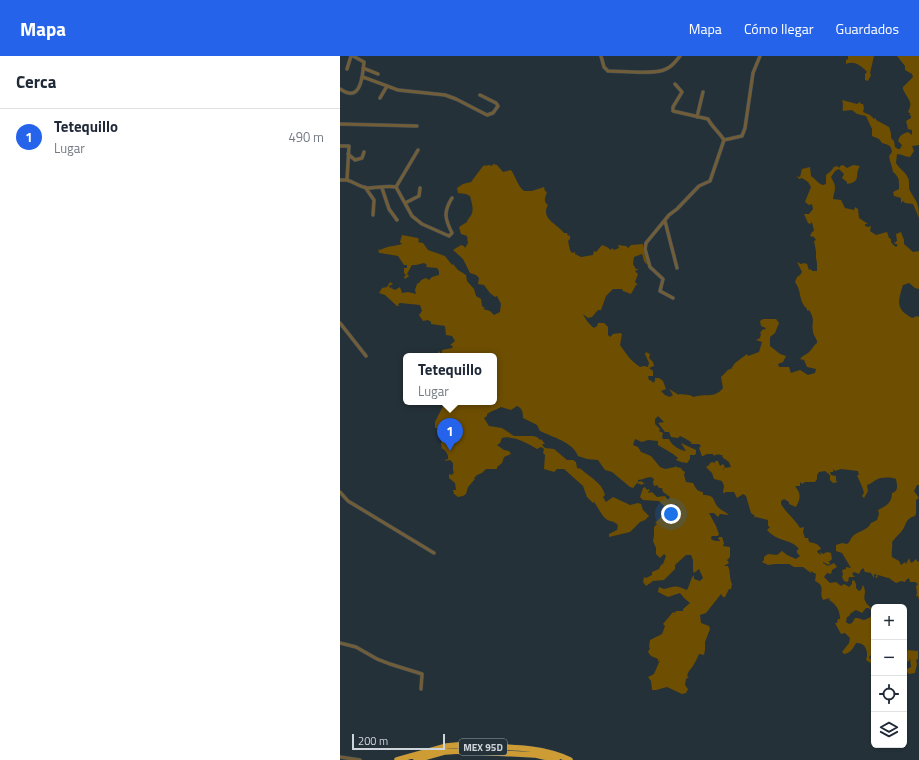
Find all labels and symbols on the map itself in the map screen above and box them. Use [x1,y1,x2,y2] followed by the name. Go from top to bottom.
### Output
[437,418,463,451] pin: 1
[661,504,681,524] your location
[352,732,445,751] scale bar
[459,739,507,755] road number: MEX 95D

